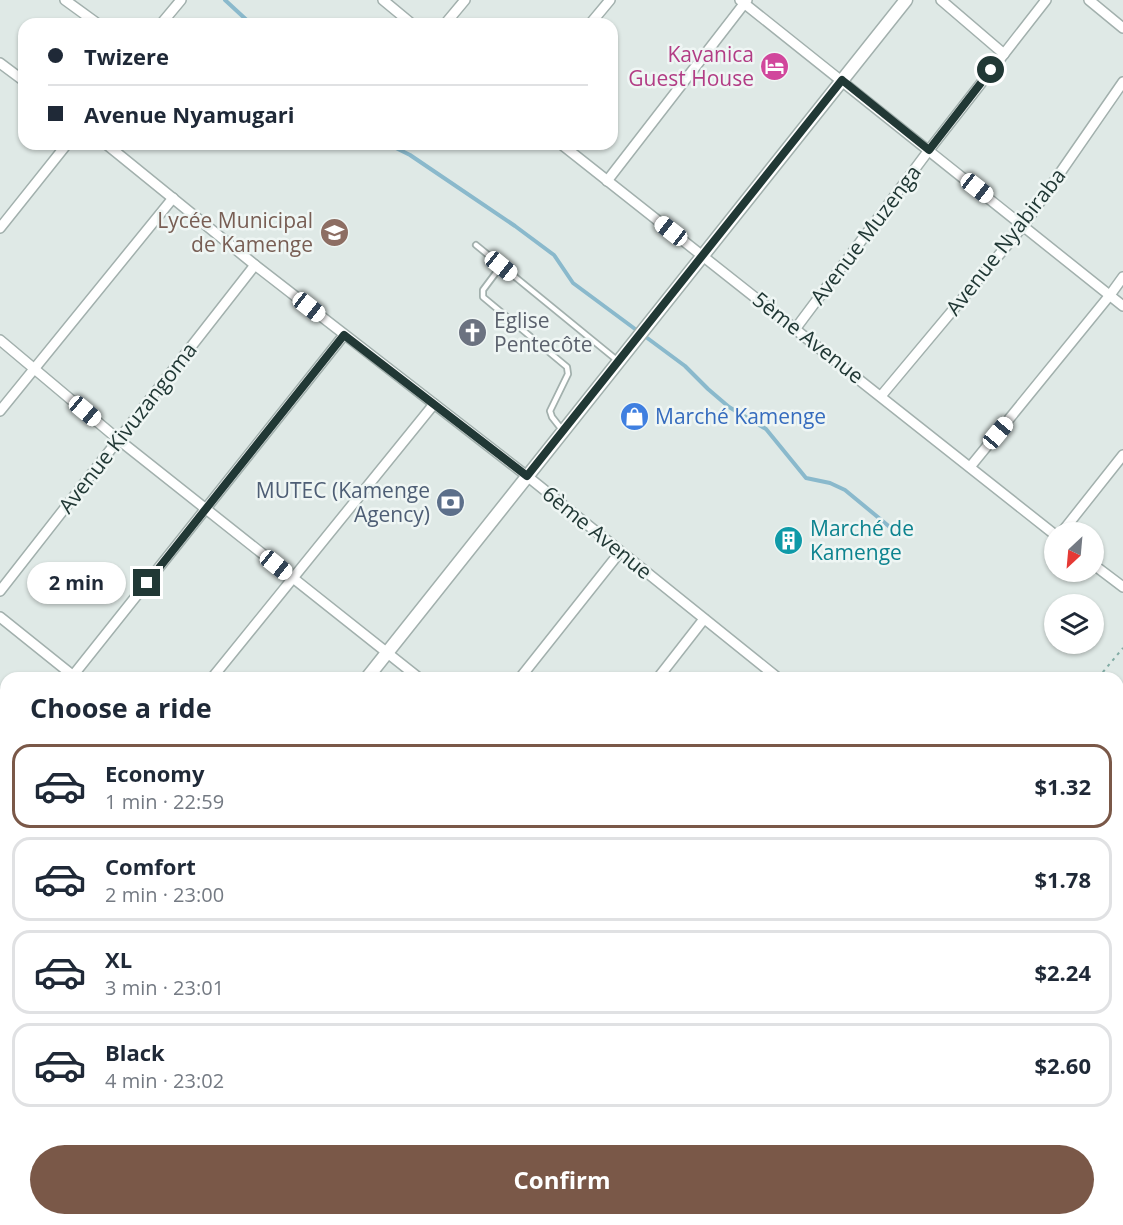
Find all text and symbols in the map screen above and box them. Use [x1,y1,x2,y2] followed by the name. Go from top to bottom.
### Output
[628,40,754,92] place label: Kavanica Guest House
[84,41,169,71] text: Twizere
[759,51,791,83] hotel icon: Kavanica Guest House
[977,56,1004,83] route start
[84,99,295,129] text: Avenue Nyamugari
[803,159,927,310] street label: Avenue Muzenga
[939,162,1071,321] street label: Avenue Nyabiraba
[957,170,997,206] car
[157,206,313,258] place label: Lycée Municipal de Kamenge
[651,213,691,249] car
[318,217,350,249] school or university icon: Lycée Municipal de Kamenge
[481,248,521,284] car
[747,285,870,389] street label: 5ème Avenue
[289,289,329,325] car
[494,306,593,358] place label: Eglise Pentecôte
[457,317,489,349] church icon: Eglise Pentecôte
[52,336,203,519] street label: Avenue Kivuzangoma
[65,393,105,429] car
[618,401,650,433] shop icon: Marché Kamenge
[655,402,826,430] place label: Marché Kamenge
[980,413,1016,453] car
[256,476,430,528] place label: MUTEC (Kamenge Agency)
[537,479,658,585] street label: 6ème Avenue
[435,487,467,519] bank icon: MUTEC (Kamenge Agency)
[810,514,914,566] place label: Marché de Kamenge
[1044,522,1104,582] north arrow
[1044,522,1104,654] map controls
[773,525,805,557] building icon: Marché de Kamenge
[256,547,296,583] car
[27,562,126,604] callout: 2 min
[49,569,104,596] text: 2 min
[133,569,160,596] route end
[1044,594,1104,654] button: layers
[30,689,212,726] text: Choose a ride
[105,758,204,788] text: Economy
[33,759,87,813] icon: car
[1034,771,1091,801] text: $1.32
[105,788,224,815] text: 1 min · 22:59
[105,851,196,881] text: Comfort
[33,852,87,906] icon: car
[1034,864,1091,894] text: $1.78
[105,881,224,908] text: 2 min · 23:00
[105,944,132,974] text: XL
[33,945,87,999] icon: car
[1034,957,1091,987] text: $2.24
[105,974,224,1001] text: 3 min · 23:01
[105,1037,165,1067] text: Black
[33,1038,87,1092] icon: car
[1034,1050,1091,1080] text: $2.60
[105,1067,224,1094] text: 4 min · 23:02
[30,1145,1094,1214] button: Confirm

